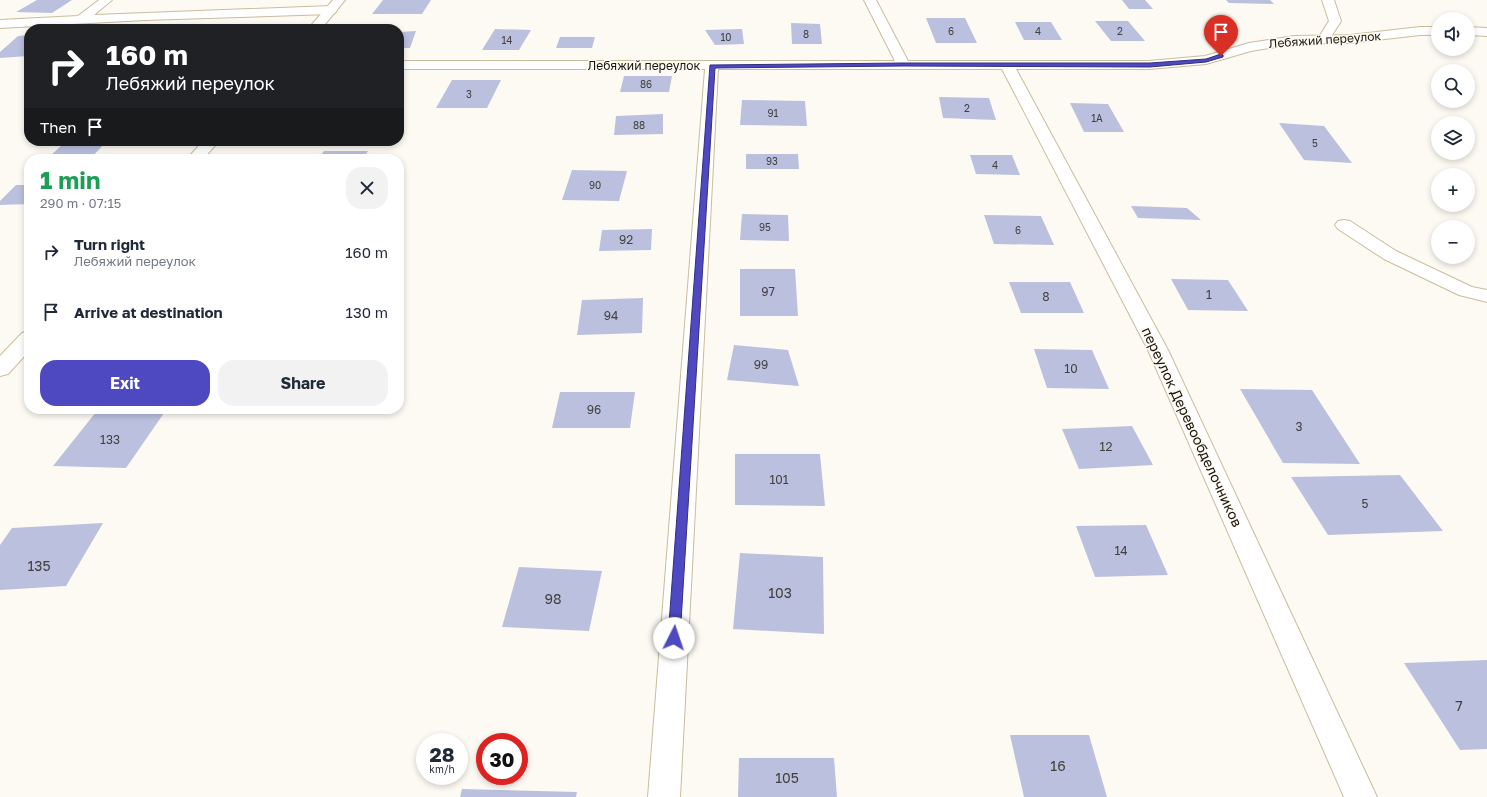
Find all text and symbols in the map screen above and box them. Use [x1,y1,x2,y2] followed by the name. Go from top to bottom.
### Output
[1431,12,1475,264] map controls
[1431,12,1475,56] button: sound
[1204,15,1238,56] pin
[1210,21,1232,43] icon: arrive
[948,25,954,37] house number: 6
[1035,25,1041,37] house number: 4
[1117,25,1123,37] house number: 2
[803,28,809,40] house number: 8
[1268,28,1382,51] street label: Лебяжий переулок
[720,31,732,43] house number: 10
[502,34,512,46] house number: 14
[106,38,188,71] text: 160 m
[40,40,92,92] icon: right
[588,58,700,73] street label: Лебяжий переулок
[1431,64,1475,108] button: search
[106,72,275,94] text: Лебяжий переулок
[640,78,652,90] house number: 86
[466,88,472,100] house number: 3
[964,102,970,114] house number: 2
[768,107,779,119] house number: 91
[1091,112,1103,124] house number: 1А
[84,116,106,138] icon: arrive
[1431,116,1475,160] button: layers
[40,118,76,136] text: Then
[633,119,645,131] house number: 88
[1312,137,1318,149] house number: 5
[766,155,778,167] house number: 93
[992,159,998,171] house number: 4
[40,165,100,194] text: 1 min
[346,167,388,209] button: close
[1431,168,1475,212] button: +
[589,179,601,191] house number: 90
[40,195,121,211] text: 290 m · 07:15
[1431,220,1475,264] button: −
[759,221,771,233] house number: 95
[1015,224,1021,236] house number: 6
[619,232,633,247] house number: 92
[74,235,145,253] text: Turn right
[40,241,62,263] icon: right
[345,243,388,261] text: 160 m
[74,253,196,269] text: Лебяжий переулок
[761,284,775,299] house number: 97
[1206,287,1212,302] house number: 1
[1042,289,1050,304] house number: 8
[40,301,62,323] icon: arrive
[74,303,223,321] text: Arrive at destination
[346,303,388,321] text: 130 m
[604,308,618,323] house number: 94
[1139,324,1246,529] street label: переулок Деревообделочников
[754,357,768,372] house number: 99
[40,360,210,406] button: Exit
[218,360,388,406] button: Share
[1064,361,1078,376] house number: 10
[587,402,601,417] house number: 96
[1295,419,1303,434] house number: 3
[100,432,120,447] house number: 133
[1100,439,1112,454] house number: 12
[769,472,789,487] house number: 101
[1362,496,1369,511] house number: 5
[1114,543,1128,558] house number: 14
[27,557,51,574] house number: 135
[768,584,792,601] house number: 103
[544,590,562,607] house number: 98
[653,617,695,659] position arrow
[1455,697,1463,714] house number: 7
[476,733,528,785] speed limit sign: 30
[429,742,454,766] text: 28
[1050,757,1066,774] house number: 16
[429,763,455,775] text: km/h
[775,769,799,786] house number: 105

